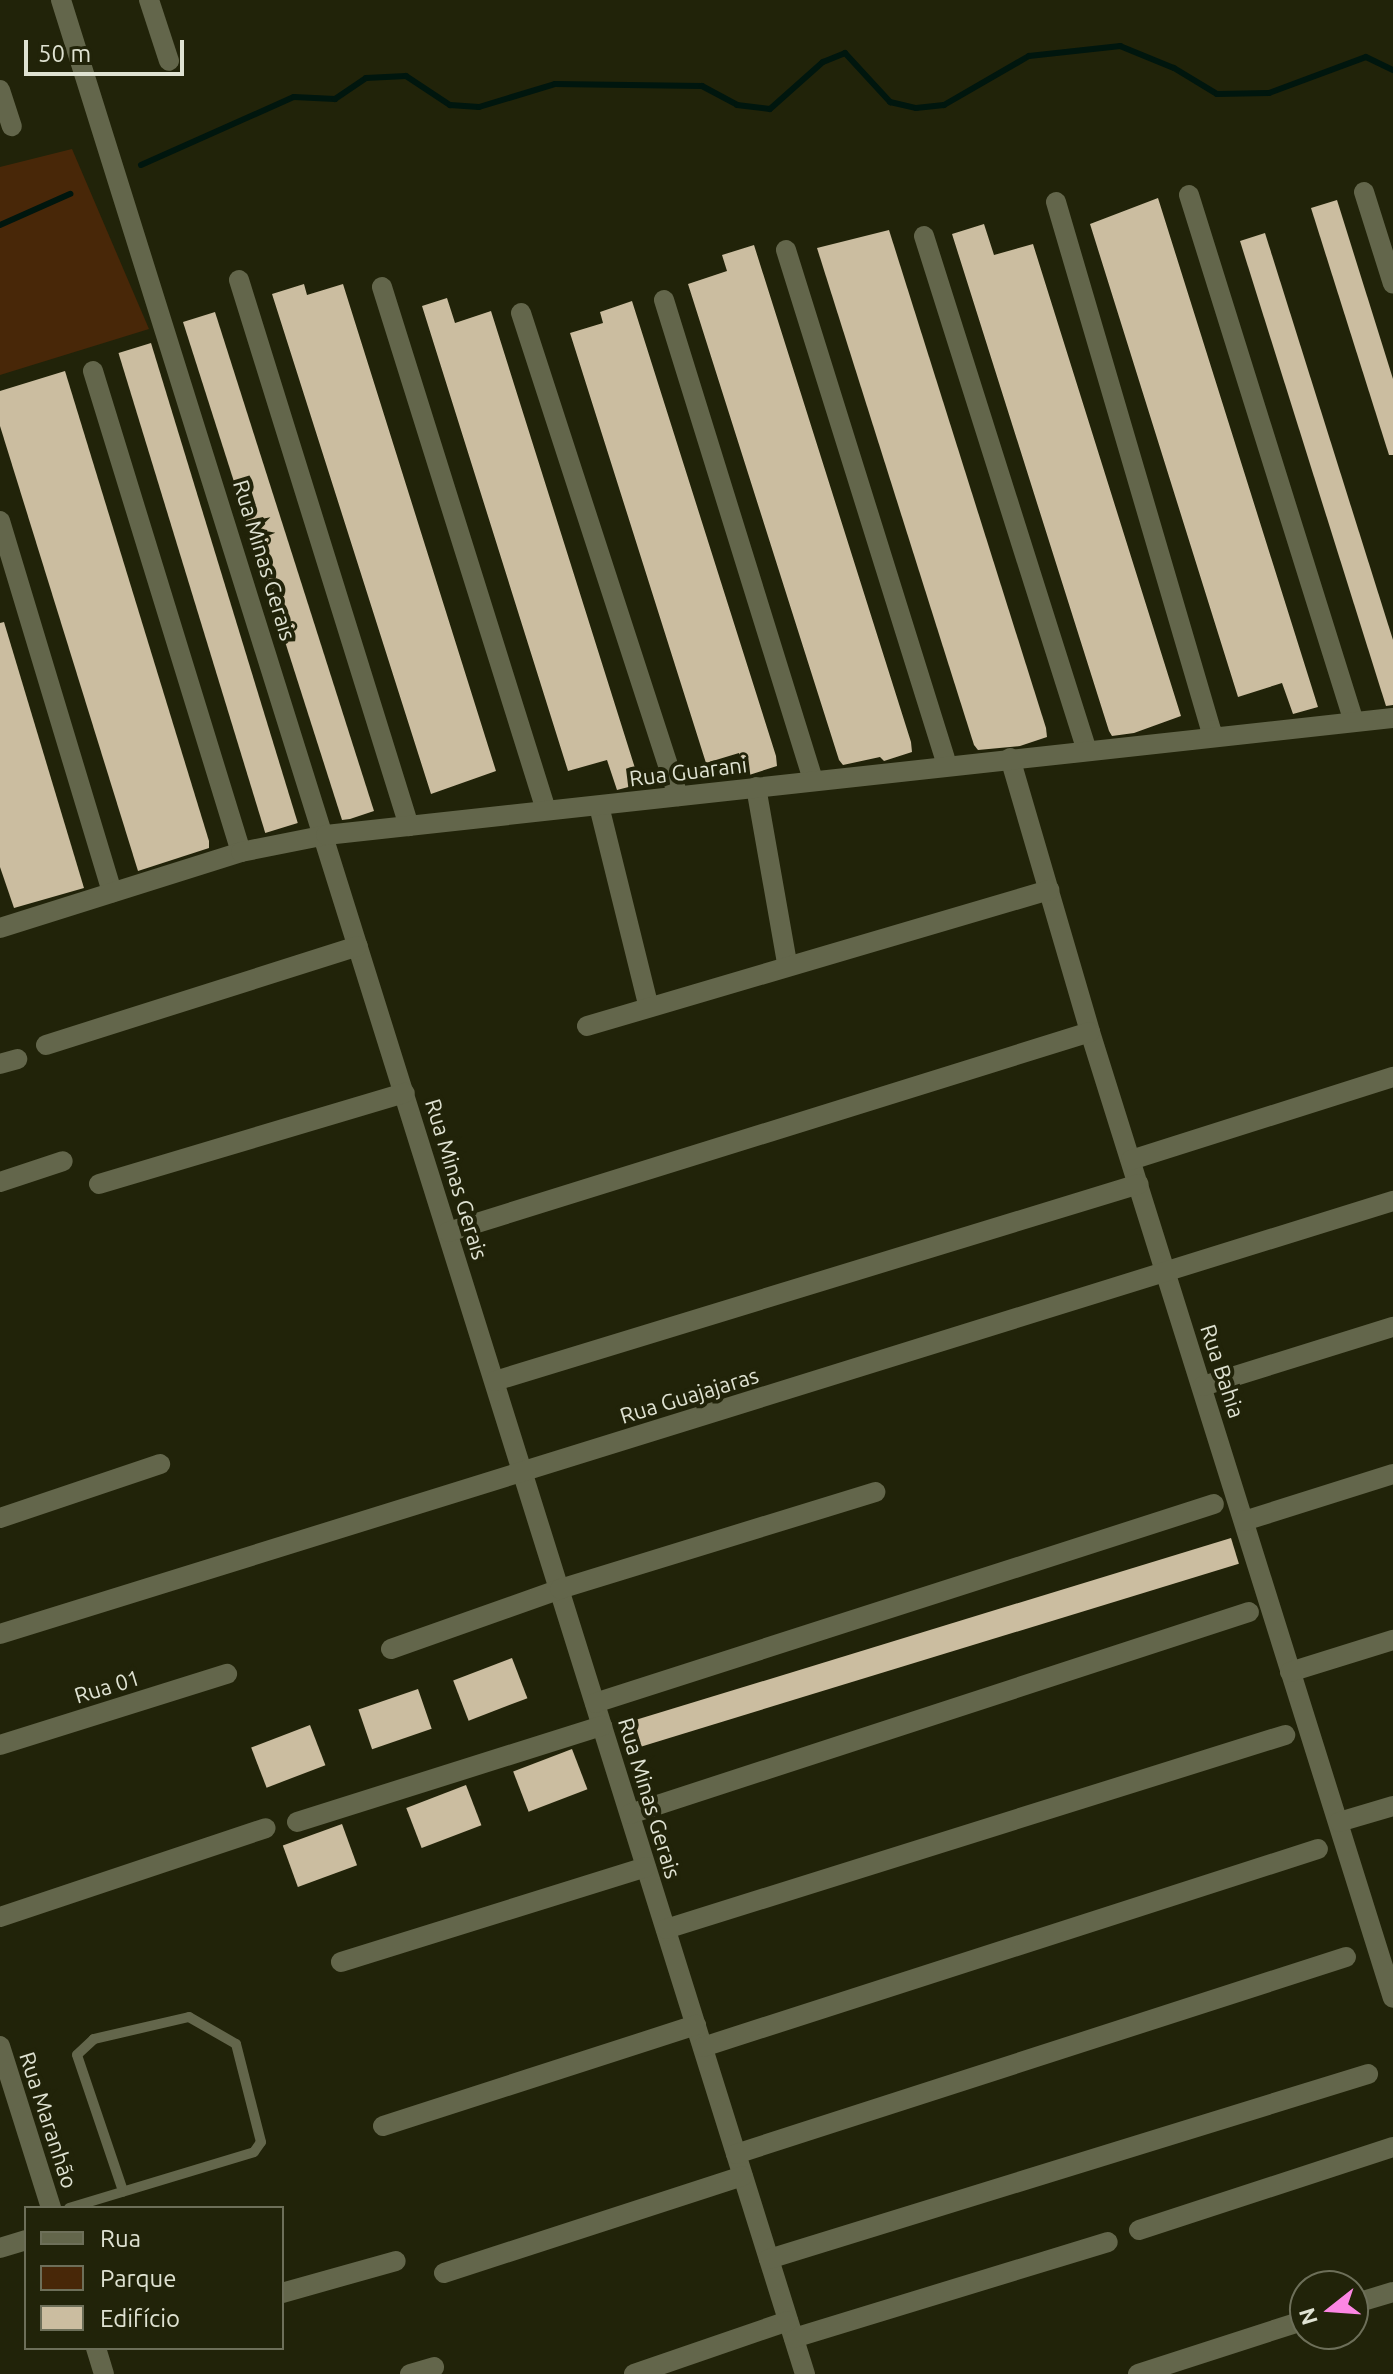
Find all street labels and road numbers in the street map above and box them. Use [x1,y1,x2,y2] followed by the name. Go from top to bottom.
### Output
[228,476,302,644] street label: Rua Minas Gerais
[628,751,748,791] street label: Rua Guarani
[420,1095,494,1263] street label: Rua Minas Gerais
[1195,1321,1251,1421] street label: Rua Bahia
[617,1361,761,1429] street label: Rua Guajajaras
[71,1664,143,1708] street label: Rua 01
[613,1714,687,1882] street label: Rua Minas Gerais
[15,2048,83,2192] street label: Rua Maranhão

